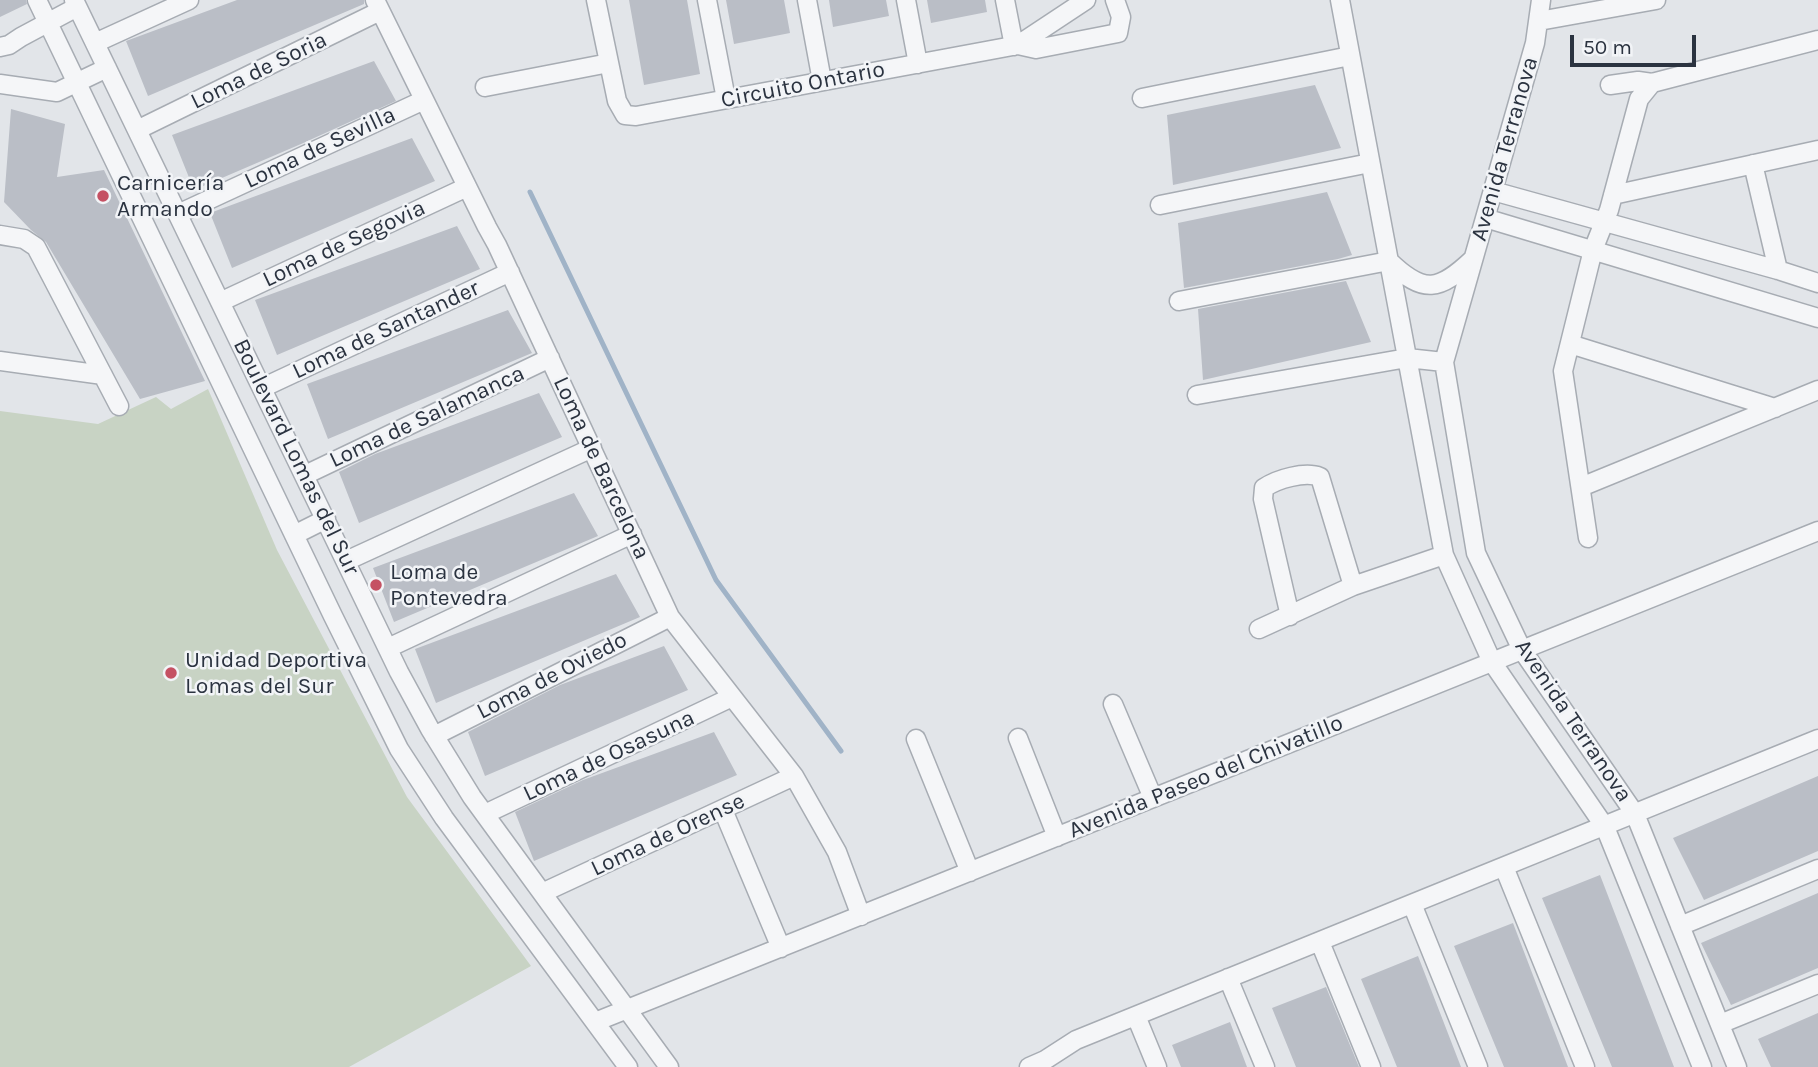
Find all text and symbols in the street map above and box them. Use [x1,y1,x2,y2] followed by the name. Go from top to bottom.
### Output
[1573,21,1699,65] scale bar
[186,26,332,116] street label: Loma de Soria
[1583,35,1632,59] text: 50 m
[1466,54,1544,244] street label: Avenida Terranova
[719,56,887,114] street label: Circuito Ontario
[240,101,400,195] street label: Loma de Sevilla
[117,169,224,223] place label: Carnicería Armando
[95,188,111,204] marker: Carnicería Armando
[258,194,430,294] street label: Loma de Segovia
[288,275,484,385] street label: Loma de Santander
[227,334,365,580] street label: Boulevard Lomas del Sur
[325,360,529,474] street label: Loma de Salamanca
[547,372,655,564] street label: Loma de Barcelona
[390,558,508,612] place label: Loma de Pontevedra
[368,577,384,593] marker: Loma de Pontevedra
[472,626,632,726] street label: Loma de Oviedo
[1508,634,1638,808] street label: Avenida Terranova
[185,646,367,700] place label: Unidad Deportiva Lomas del Sur
[163,665,179,681] marker: Unidad Deportiva Lomas del Sur
[519,704,699,808] street label: Loma de Osasuna
[1065,709,1347,845] street label: Avenida Paseo del Chivatillo
[587,787,749,883] street label: Loma de Orense

